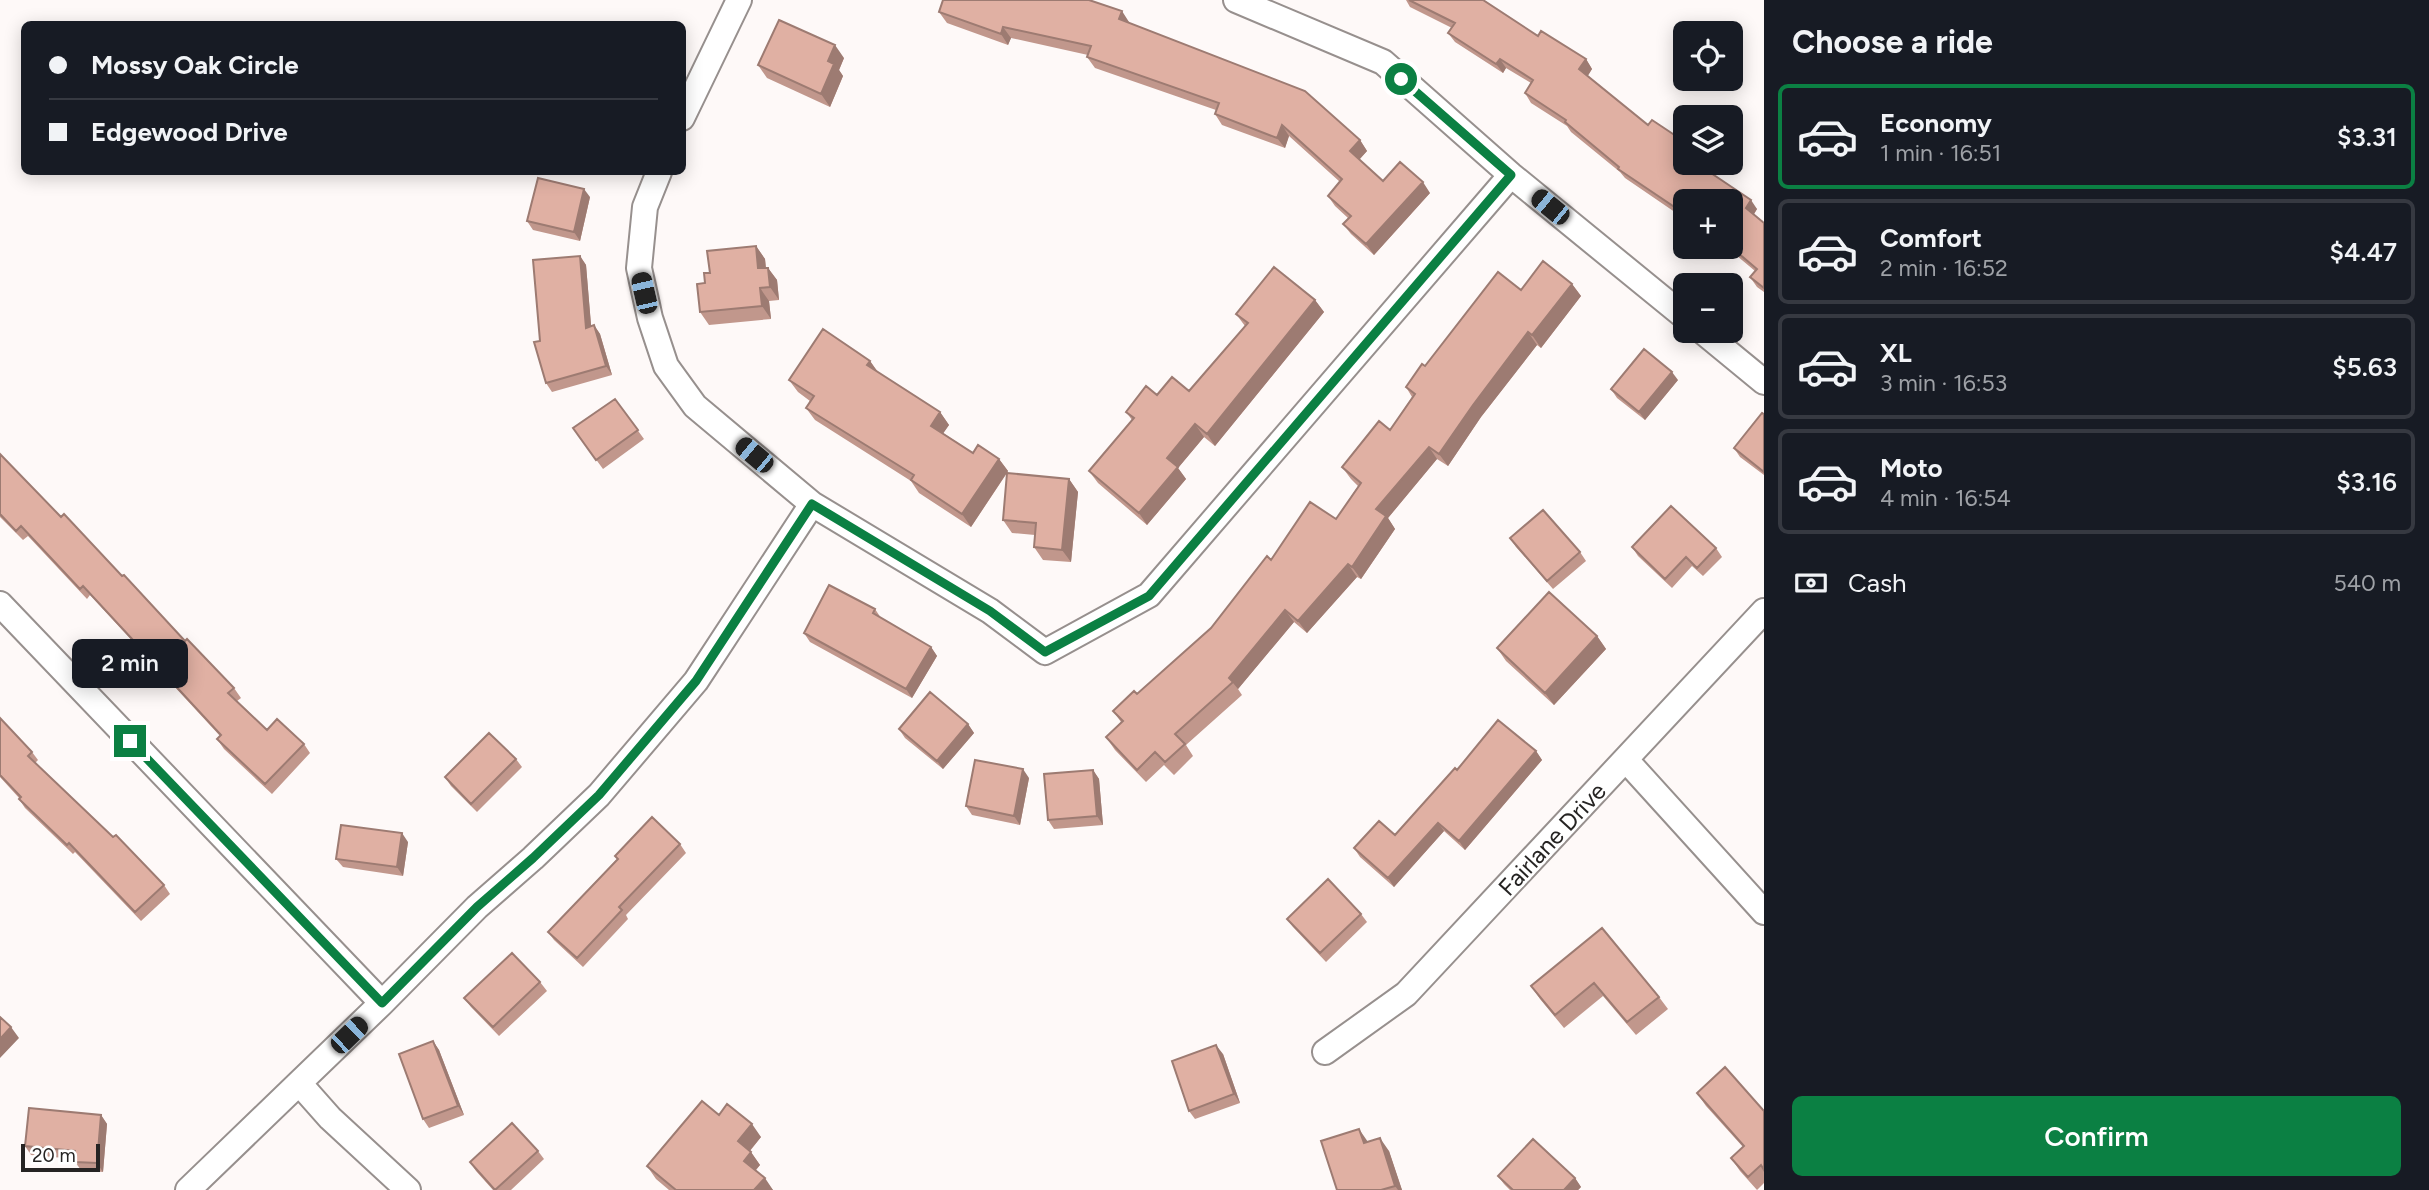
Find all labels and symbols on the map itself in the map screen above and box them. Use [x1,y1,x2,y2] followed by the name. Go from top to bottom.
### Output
[1385,63,1417,95] route start
[1528,186,1573,228] car
[630,270,659,316] car
[732,433,777,477] car
[72,640,188,688] callout: 2 min
[114,725,146,757] route end
[1492,776,1612,902] street label: Fairlane Drive
[327,1013,372,1057] car
[21,1141,100,1173] scale bar

